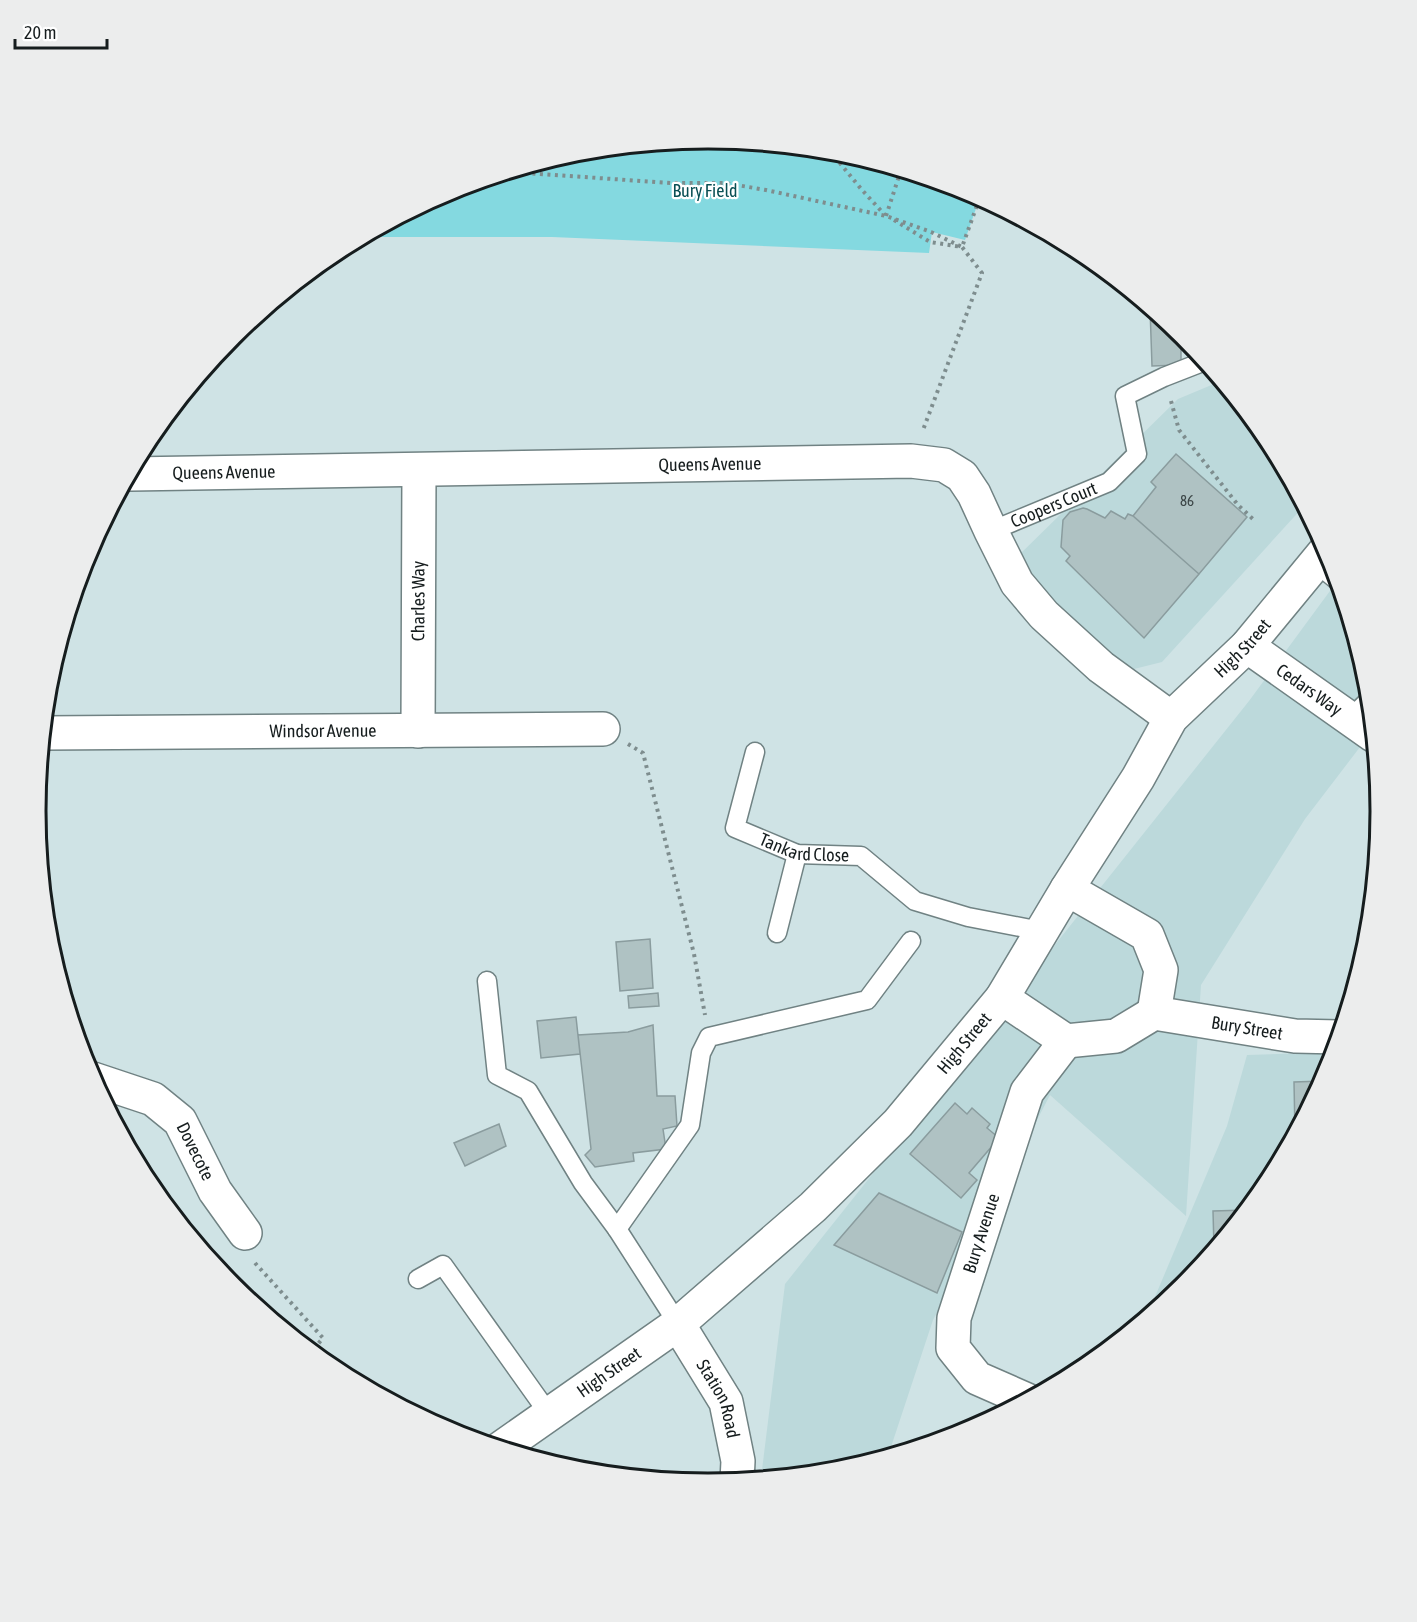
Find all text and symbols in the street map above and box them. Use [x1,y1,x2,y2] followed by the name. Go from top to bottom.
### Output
[15,12,106,50] scale bar
[24,22,56,43] text: 20 m
[672,180,738,201] park label: Bury Field
[658,452,762,475] street label: Queens Avenue
[172,461,276,483] street label: Queens Avenue
[1007,477,1100,532] street label: Coopers Court
[1180,492,1194,509] house number: 86
[407,561,429,641] street label: Charles Way
[1209,614,1275,682] street label: High Street
[1272,659,1346,720] street label: Cedars Way
[269,720,377,741] street label: Windsor Avenue
[756,828,850,866] street label: Tankard Close
[933,1008,995,1078] street label: High Street
[1210,1012,1284,1044] street label: Bury Street
[172,1119,219,1184] street label: Dovecote
[958,1191,1004,1276] street label: Bury Avenue
[573,1342,645,1401] street label: High Street
[692,1355,744,1440] street label: Station Road

